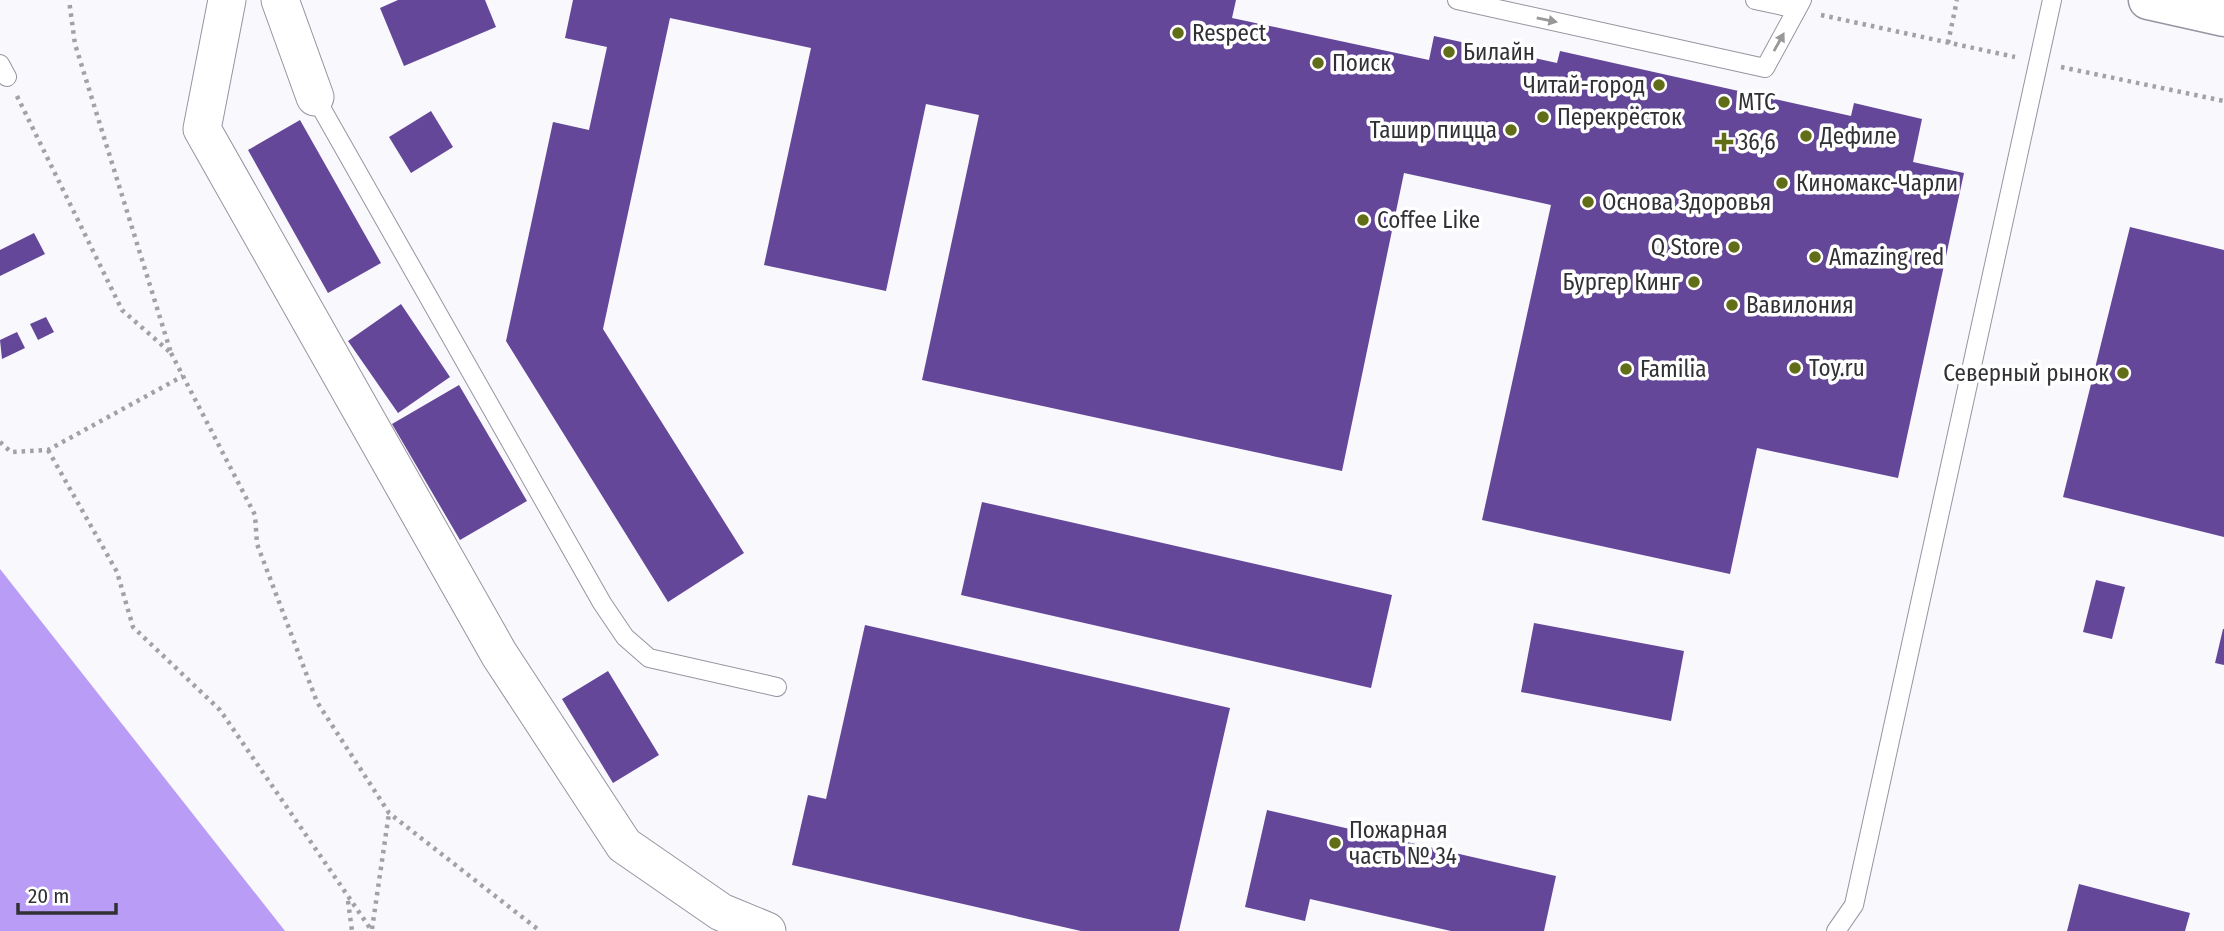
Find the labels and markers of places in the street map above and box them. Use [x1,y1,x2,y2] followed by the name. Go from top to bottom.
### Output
[1192,19,1267,47] place label: Respect
[1170,25,1186,41] marker: Respect
[1463,38,1535,66] place label: Билайн
[1441,44,1457,60] marker: Билайн
[1332,49,1391,77] place label: Поиск
[1310,55,1326,71] marker: Поиск
[1523,71,1645,99] place label: Читай-город
[1651,77,1667,93] marker: Читай-город
[1738,88,1776,116] place label: МТС
[1716,94,1732,110] marker: МТС
[1557,103,1682,131] place label: Перекрёсток
[1535,109,1551,125] marker: Перекрёсток
[1370,116,1497,144] place label: Ташир пицца
[1503,122,1519,138] marker: Ташир пицца
[1819,122,1897,150] place label: Дефиле
[1738,128,1776,156] place label: 36,6
[1798,128,1814,144] marker: Дефиле
[1716,134,1732,150] marker: 36,6
[1796,169,1958,197] place label: Киномакс-Чарли
[1774,175,1790,191] marker: Киномакс-Чарли
[1602,188,1771,216] place label: Основа Здоровья
[1580,194,1596,210] marker: Основа Здоровья
[1377,206,1480,234] place label: Coffee Like
[1355,212,1371,228] marker: Coffee Like
[1651,233,1720,261] place label: Q Store
[1726,239,1742,255] marker: Q Store
[1829,243,1944,271] place label: Amazing red
[1807,249,1823,265] marker: Amazing red
[1562,268,1680,296] place label: Бургер Кинг
[1686,274,1702,290] marker: Бургер Кинг
[1746,291,1854,319] place label: Вавилония
[1724,297,1740,313] marker: Вавилония
[1809,354,1865,382] place label: Toy.ru
[1640,355,1707,383] place label: Familia
[1943,359,2109,387] place label: Северный рынок
[1787,360,1803,376] marker: Toy.ru
[1618,361,1634,377] marker: Familia
[2115,365,2131,381] marker: Северный рынок
[1349,816,1457,870] place label: Пожарная часть № 34
[1327,835,1343,851] marker: Пожарная часть № 34

